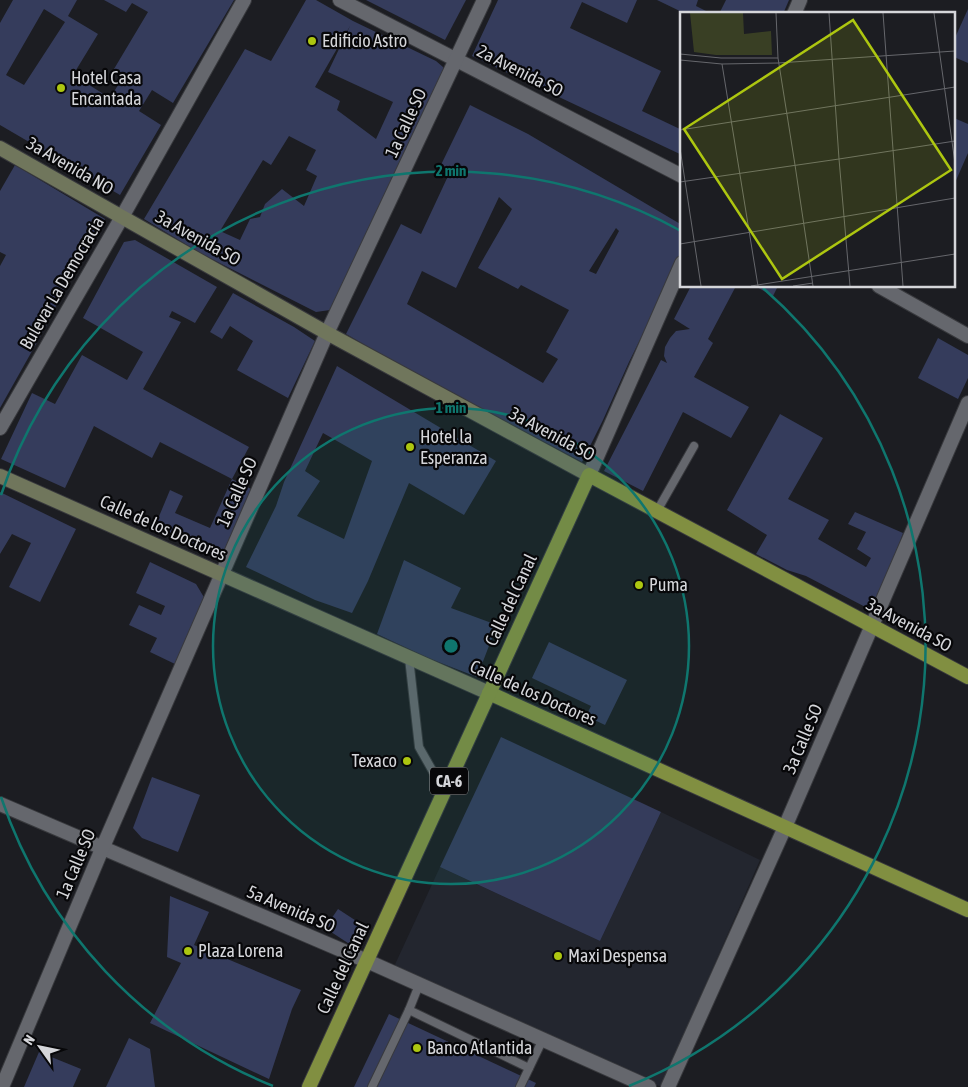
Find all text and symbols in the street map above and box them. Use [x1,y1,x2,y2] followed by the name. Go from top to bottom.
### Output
[680,12,956,288] inset map
[322,30,407,51] place label: Edificio Astro
[306,35,318,47] marker: Edificio Astro
[474,40,567,101] street label: 2a Avenida SO
[71,67,142,109] place label: Hotel Casa Encantada
[55,82,67,94] marker: Hotel Casa Encantada
[380,85,431,161] street label: 1a Calle SO
[23,132,117,199] street label: 3a Avenida NO
[436,162,466,179] text: 2 min
[152,206,244,269] street label: 3a Avenida SO
[15,213,108,353] street label: Bulevar La Democracia
[436,399,466,416] text: 1 min
[506,402,599,465] street label: 3a Avenida SO
[420,426,488,468] place label: Hotel la Esperanza
[404,441,416,453] marker: Hotel la Esperanza
[212,454,261,530] street label: 1a Calle SO
[97,490,230,565] street label: Calle de los Doctores
[480,550,541,649] street label: Calle del Canal
[649,574,688,595] place label: Puma
[633,579,645,591] marker: Puma
[863,593,956,656] street label: 3a Avenida SO
[442,637,460,655] centre of rings
[467,655,600,730] street label: Calle de los Doctores
[778,701,827,777] street label: 3a Calle SO
[351,750,397,771] place label: Texaco
[401,755,413,767] marker: Texaco
[430,768,468,794] road number: CA-6
[51,826,100,902] street label: 1a Calle SO
[244,881,338,937] street label: 5a Avenida SO
[312,918,373,1017] street label: Calle del Canal
[198,940,283,961] place label: Plaza Lorena
[182,945,194,957] marker: Plaza Lorena
[568,945,667,966] place label: Maxi Despensa
[552,950,564,962] marker: Maxi Despensa
[15,1022,65,1072] north arrow
[20,1032,38,1048] text: N
[427,1037,532,1058] place label: Banco Atlantida
[411,1042,423,1054] marker: Banco Atlantida

